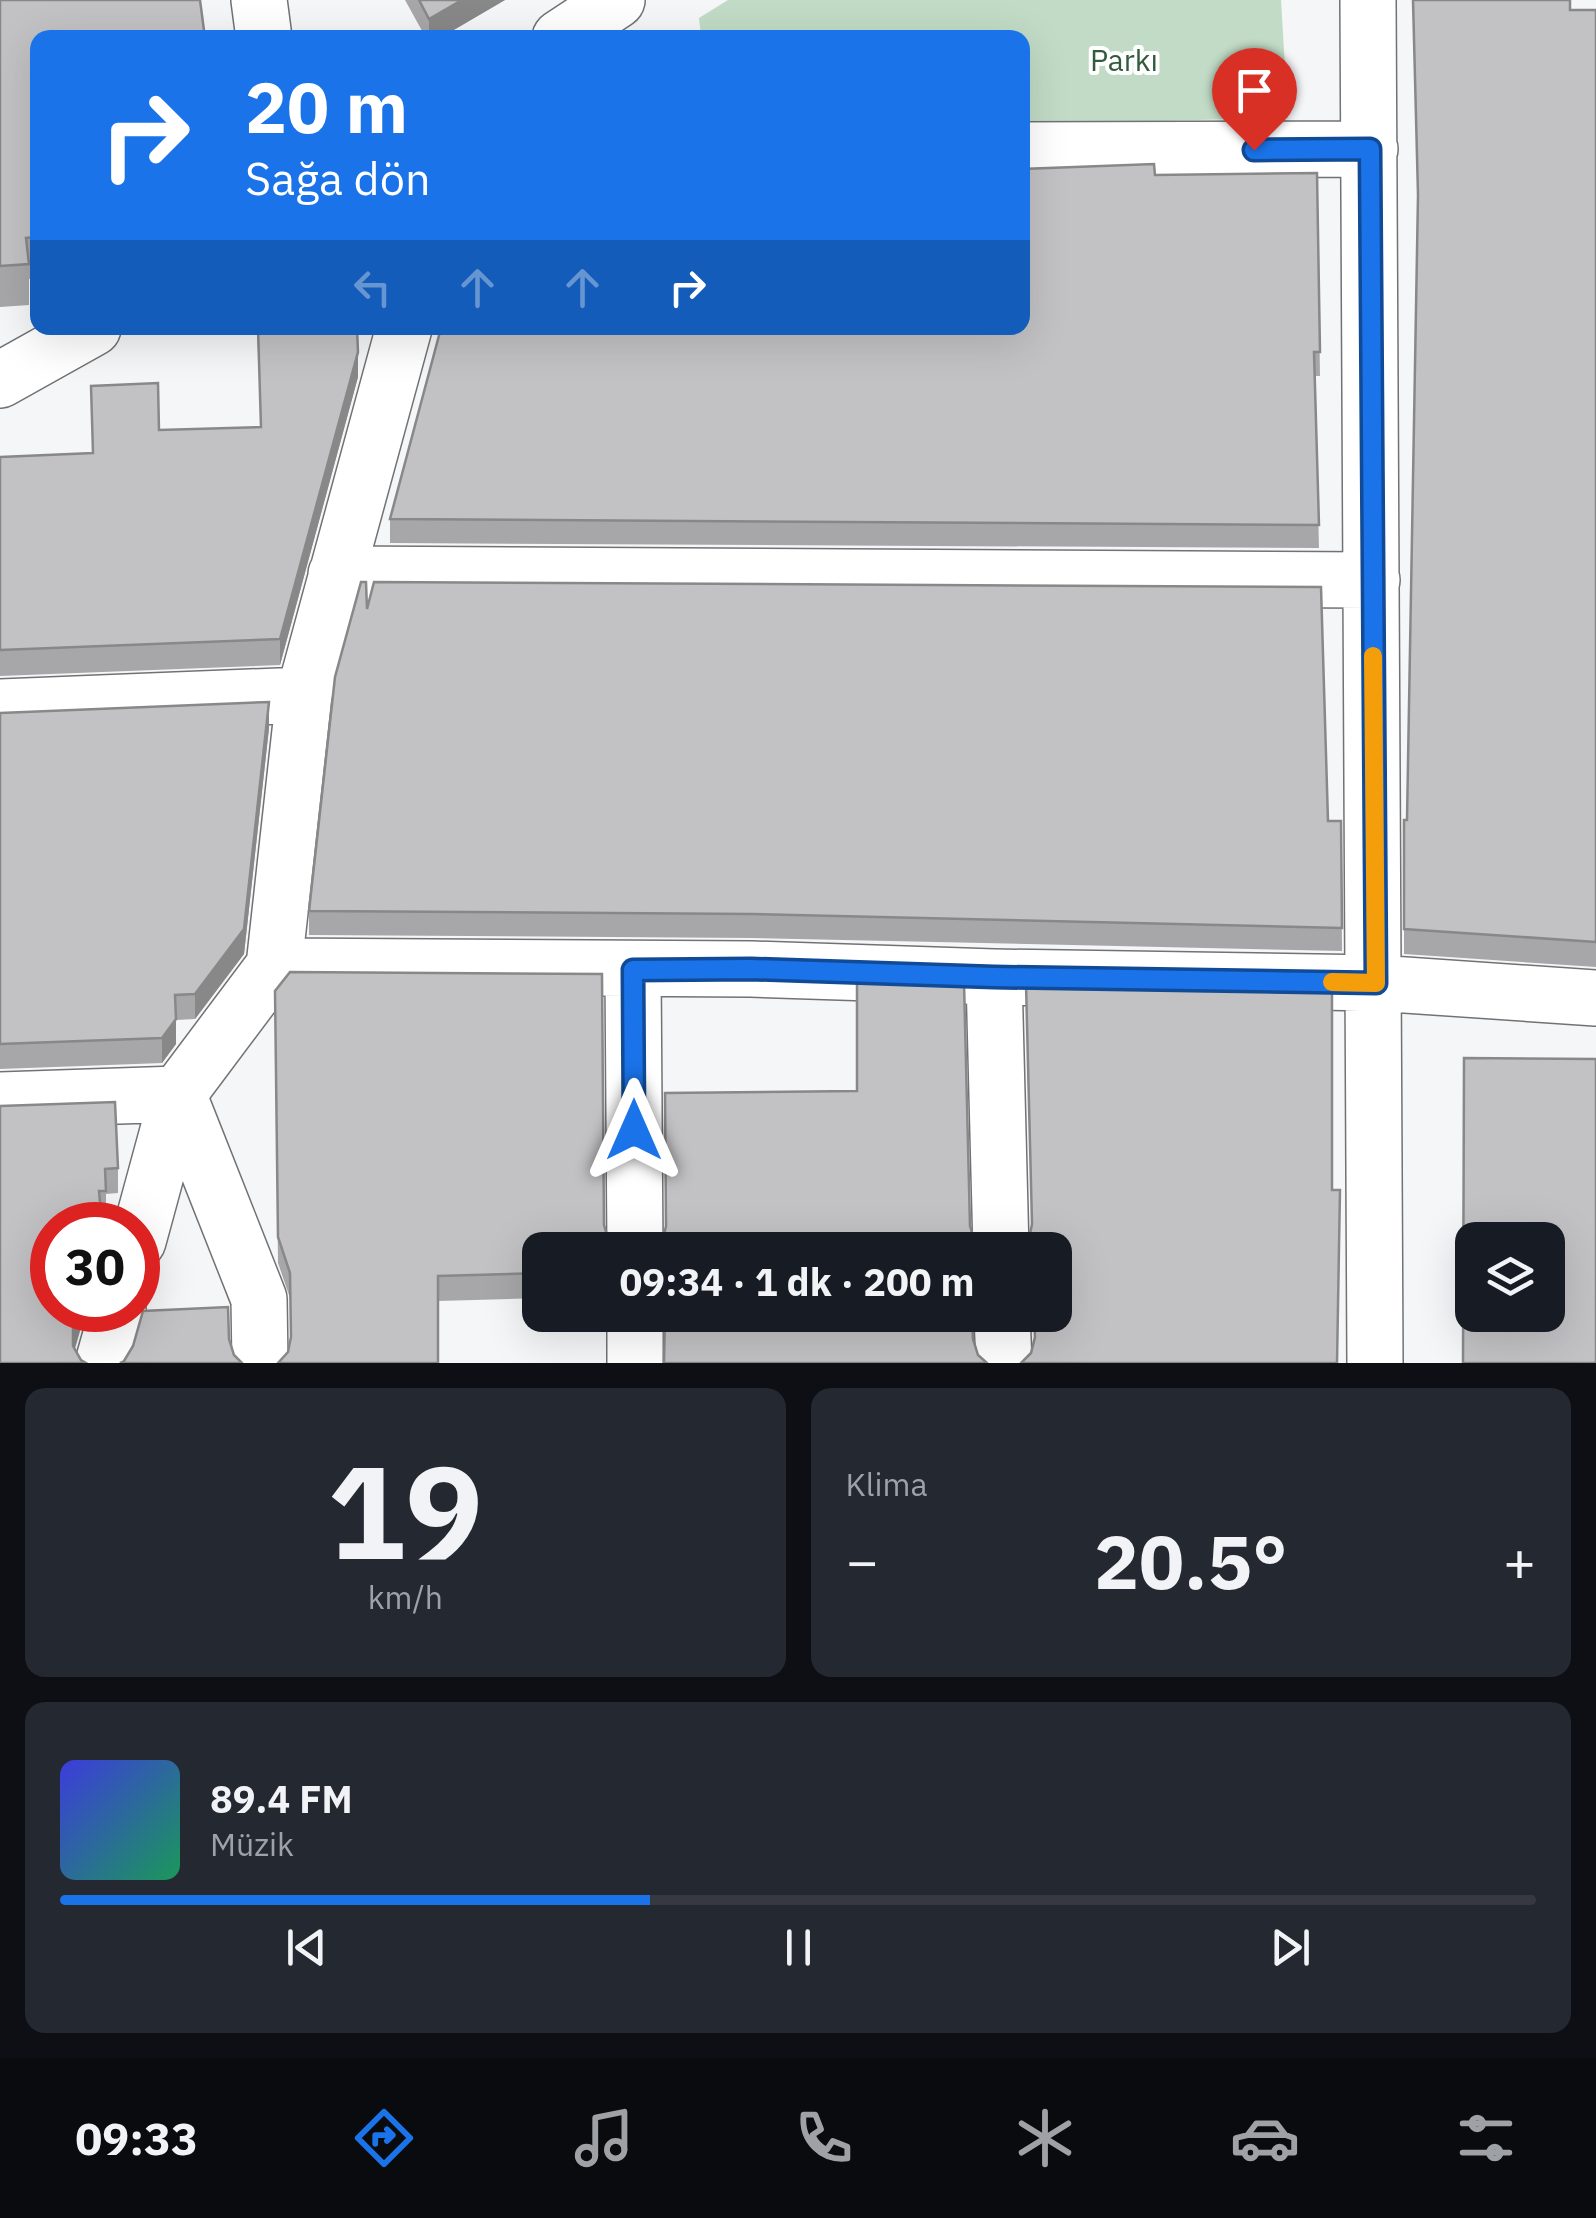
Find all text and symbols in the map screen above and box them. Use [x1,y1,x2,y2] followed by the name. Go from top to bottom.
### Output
[1090,40,1158,79] park label: Parkı
[1212,48,1297,151] pin
[245,61,408,152] text: 20 m
[1227,63,1282,118] icon: arrive
[80,70,210,200] icon: right
[245,149,430,207] text: Sağa dön
[345,260,400,315] icon: left
[450,260,505,315] icon: ahead
[555,260,610,315] icon: ahead
[660,260,715,315] icon: right
[582,1078,686,1182] position arrow
[30,1202,160,1332] speed limit sign: 30
[1455,1222,1565,1332] map controls
[1455,1222,1565,1332] button: layers
[620,1257,974,1306] text: 09:34 · 1 dk · 200 m
[327,1426,483,1595] text: 19
[846,1463,928,1505] text: Klima
[1094,1512,1288,1610] text: 20.5°
[846,1525,879,1596] text: −
[1503,1525,1536,1596] text: +
[368,1576,443,1618] text: km/h
[210,1774,353,1823] text: 89.4 FM
[210,1823,294,1865] text: Müzik
[279,1920,334,1975] icon: previous
[771,1920,826,1975] icon: pause
[1263,1920,1318,1975] icon: next
[349,2103,419,2173] icon: directions
[569,2103,639,2173] icon: music
[789,2103,859,2173] icon: phone
[1010,2103,1080,2173] icon: climate
[1230,2103,1300,2173] icon: car
[1451,2103,1521,2173] icon: filters
[75,2109,198,2167] text: 09:33

